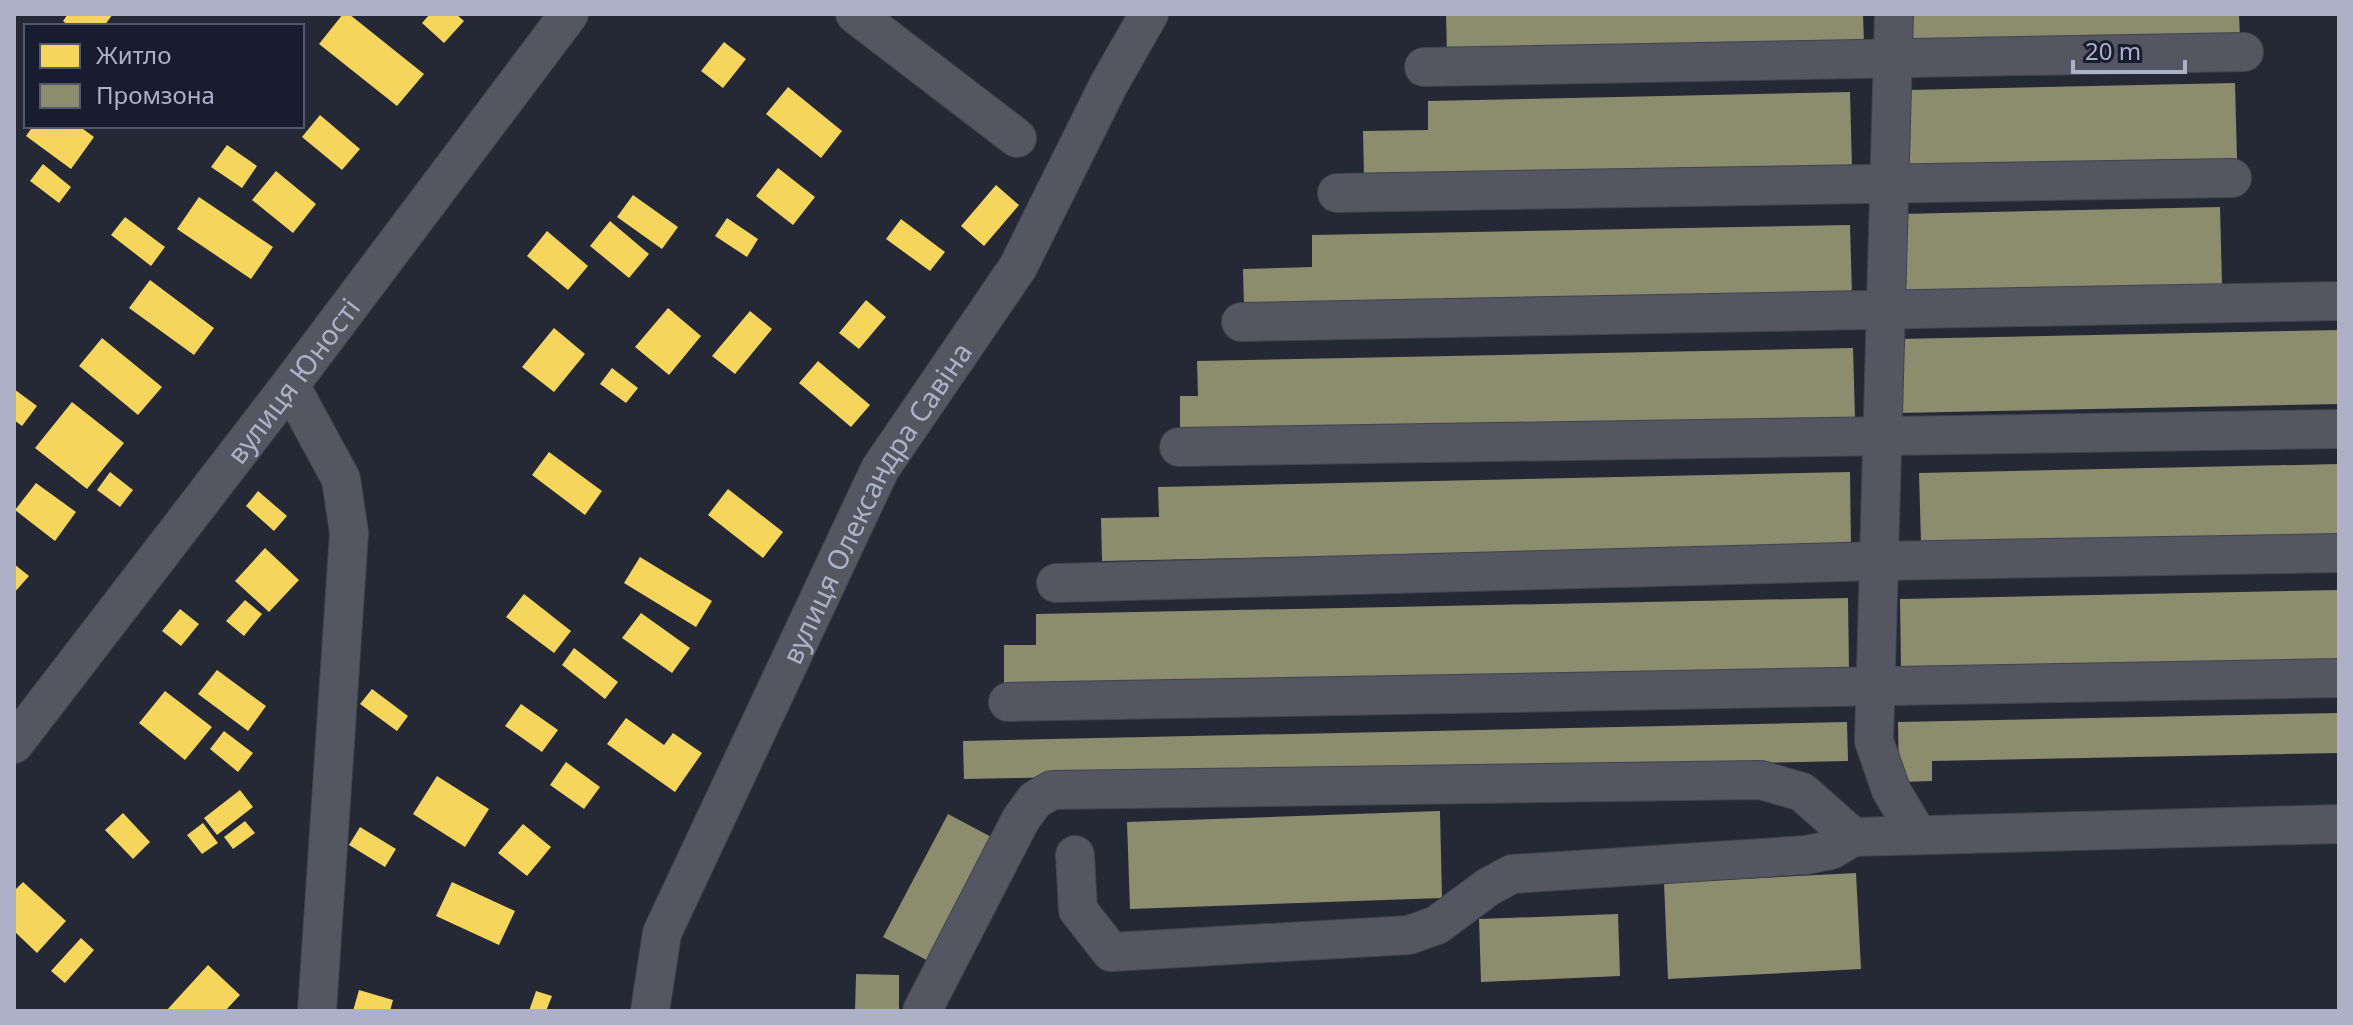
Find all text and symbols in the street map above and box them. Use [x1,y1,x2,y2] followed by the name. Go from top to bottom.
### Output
[24,24,304,128] legend
[2073,24,2185,74] scale bar
[2085,34,2141,67] text: 20 m
[96,38,171,71] text: Житло
[96,78,215,111] text: Промзона
[218,290,368,471] street label: вулиця Юності
[772,335,980,670] street label: вулиця Олександра Савіна

